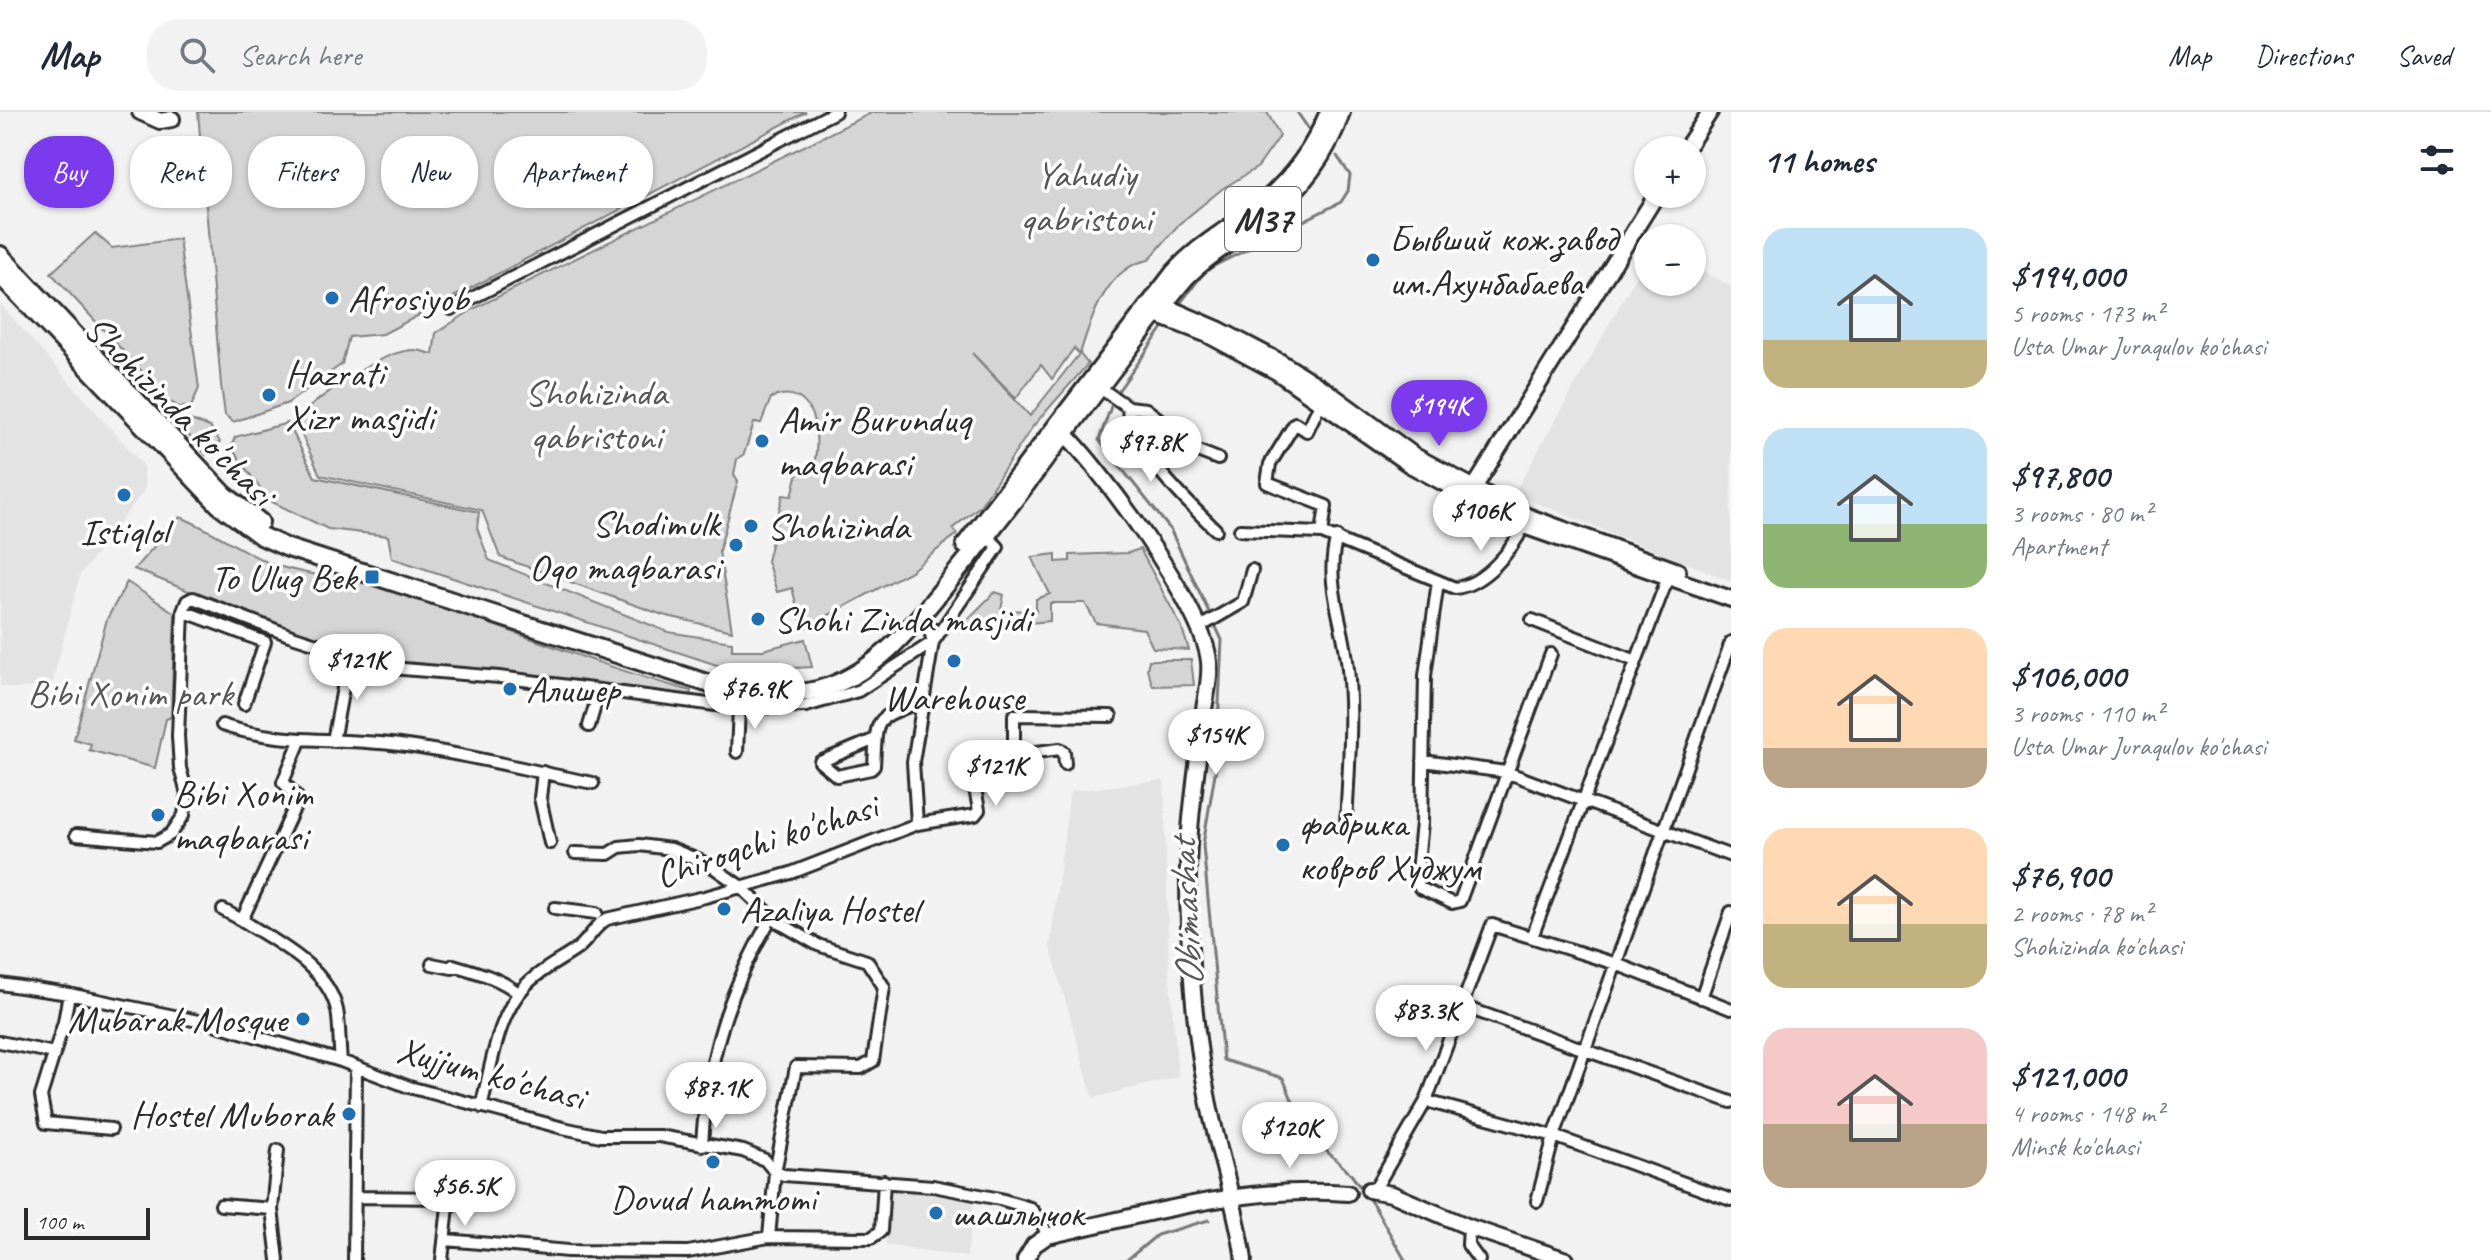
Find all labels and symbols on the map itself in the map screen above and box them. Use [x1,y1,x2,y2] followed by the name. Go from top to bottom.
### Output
[1020,151,1156,242] park label: Yahudiy qabristoni
[1225,187,1301,251] road number: M37
[1389,215,1621,306] place label: Бывший кож.завод им.Ахунбабаева
[1364,251,1382,269] marker: Бывший кож.завод им.Ахунбабаева
[348,275,471,322] place label: Afrosiyob
[323,289,341,307] marker: Afrosiyob
[74,305,288,518] street label: Shohizinda ko'chasi
[285,350,438,441] place label: Hazrati Xizr masjidi
[525,369,670,460] park label: Shohizinda qabristoni
[1383,380,1495,448] pin: $194K
[260,386,278,404] marker: Hazrati Xizr masjidi
[778,396,973,487] place label: Amir Burunduq maqbarasi
[1086,416,1216,484] pin: $97.8K
[753,432,771,450] marker: Amir Burunduq maqbarasi
[1425,485,1537,553] pin: $106K
[115,486,133,504] marker: Istiqlol
[529,500,724,591] place label: Shodimulk Oqo maqbarasi
[767,503,912,550] place label: Shohizinda
[80,508,175,555] place label: Istiqlol
[742,517,760,535] marker: Shohizinda
[727,536,745,554] marker: Shodimulk Oqo maqbarasi
[211,554,359,601] place label: To Ulug Bek
[363,568,381,586] marker: To Ulug Bek
[774,596,1035,643] place label: Shohi Zinda masjidi
[749,610,767,628] marker: Shohi Zinda masjidi
[301,634,413,702] pin: $121K
[945,652,963,670] marker: Warehouse
[690,663,820,731] pin: $76.9K
[526,666,622,713] place label: Алишер
[27,670,236,717] park label: Bibi Xonim park
[884,674,1027,721] place label: Warehouse
[501,680,519,698] marker: Алишер
[1160,709,1272,777] pin: $154K
[940,740,1052,808] pin: $121K
[174,770,315,861] place label: Bibi Xonim maqbarasi
[649,781,887,898] street label: Chiroqchi ko'chasi
[1299,800,1483,891] place label: фабрика ковров Худжум
[149,806,167,824] marker: Bibi Xonim maqbarasi
[1157,830,1215,988] water label: Obimashat
[1274,836,1292,854] marker: фабрика ковров Худжум
[740,886,925,933] place label: Azaliya Hostel
[715,900,733,918] marker: Azaliya Hostel
[1361,985,1491,1053] pin: $83.3K
[68,996,290,1043] place label: Mubarak Mosque
[294,1010,312,1028] marker: Mubarak Mosque
[392,1026,593,1122] street label: Xujjum ko'chasi
[651,1062,781,1130] pin: $87.1K
[131,1091,336,1138] place label: Hostel Muborak
[1234,1102,1346,1170] pin: $120K
[340,1105,358,1123] marker: Hostel Muborak
[704,1153,722,1171] marker: Dovud hammomi
[400,1160,530,1228] pin: $56.5K
[610,1175,820,1222] place label: Dovud hammomi
[952,1190,1087,1237] place label: шашлычок
[24,1204,150,1240] scale bar
[927,1204,945,1222] marker: шашлычок

